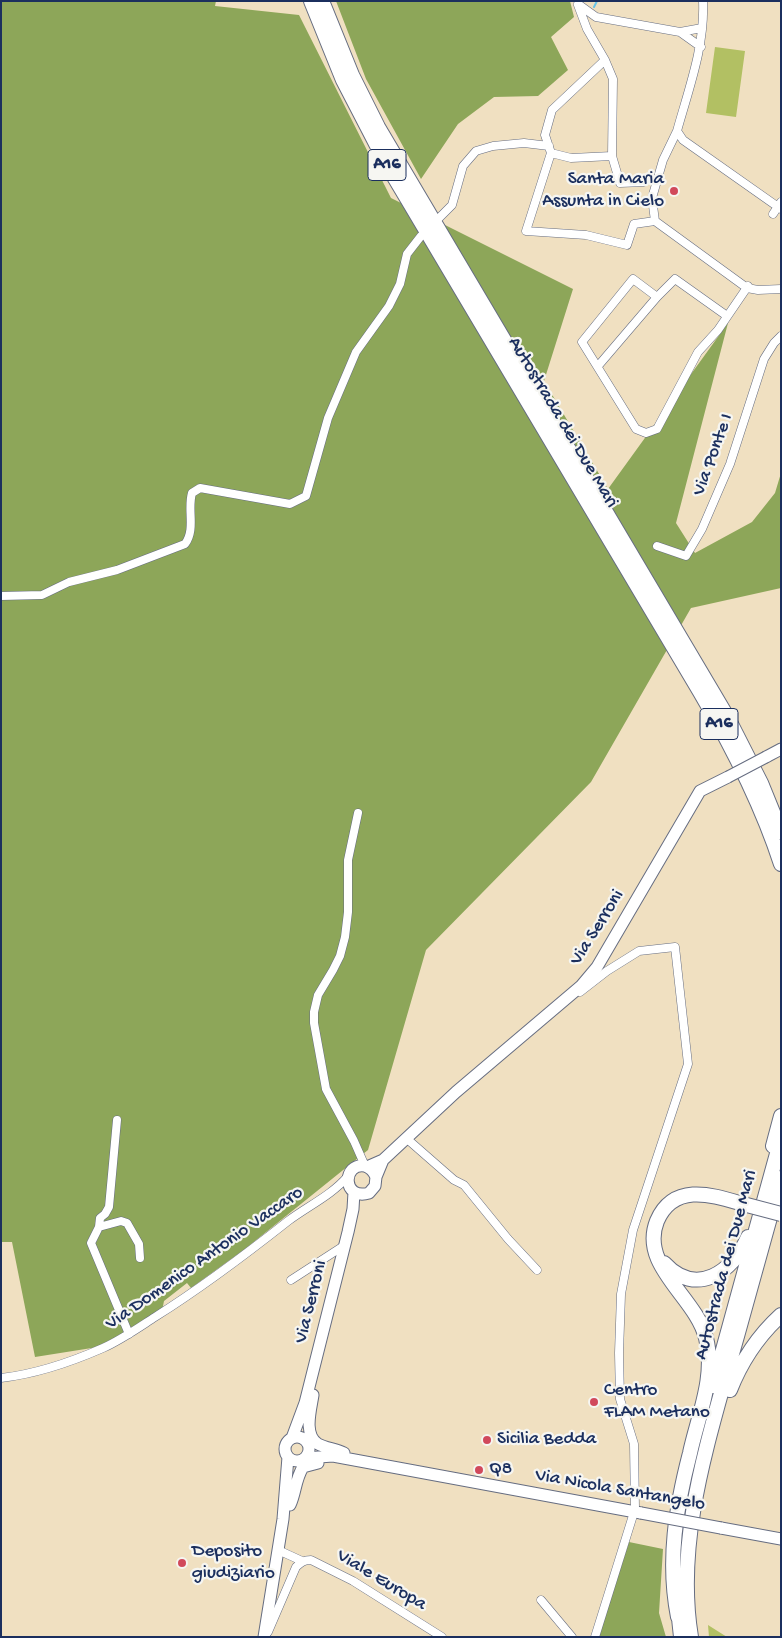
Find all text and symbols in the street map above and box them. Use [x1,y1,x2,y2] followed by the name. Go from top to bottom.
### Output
[368,150,406,180] road number: A16
[542,169,664,213] place label: Santa Maria Assunta in Cielo
[668,185,680,197] marker: Santa Maria Assunta in Cielo
[502,333,622,513] street label: Autostrada dei Due Mari
[689,411,739,499] street label: Via Ponte I
[700,709,738,740] road number: A16
[566,886,630,970] street label: Via Serroni
[691,1168,763,1362] street label: Autostrada dei Due Mari
[102,1182,308,1336] street label: Via Domenico Antonio Vaccaro
[291,1258,333,1346] street label: Via Serroni
[604,1380,710,1424] place label: Centro FLAM Metano
[588,1396,600,1408] marker: Centro FLAM Metano
[497,1429,596,1451] place label: Sicilia Bedda
[481,1434,493,1446] marker: Sicilia Bedda
[489,1459,512,1481] place label: Q8
[473,1464,485,1476] marker: Q8
[533,1465,707,1517] street label: Via Nicola Santangelo
[192,1541,275,1585] place label: Deposito giudiziario
[332,1545,430,1617] street label: Viale Europa
[176,1557,188,1569] marker: Deposito giudiziario

